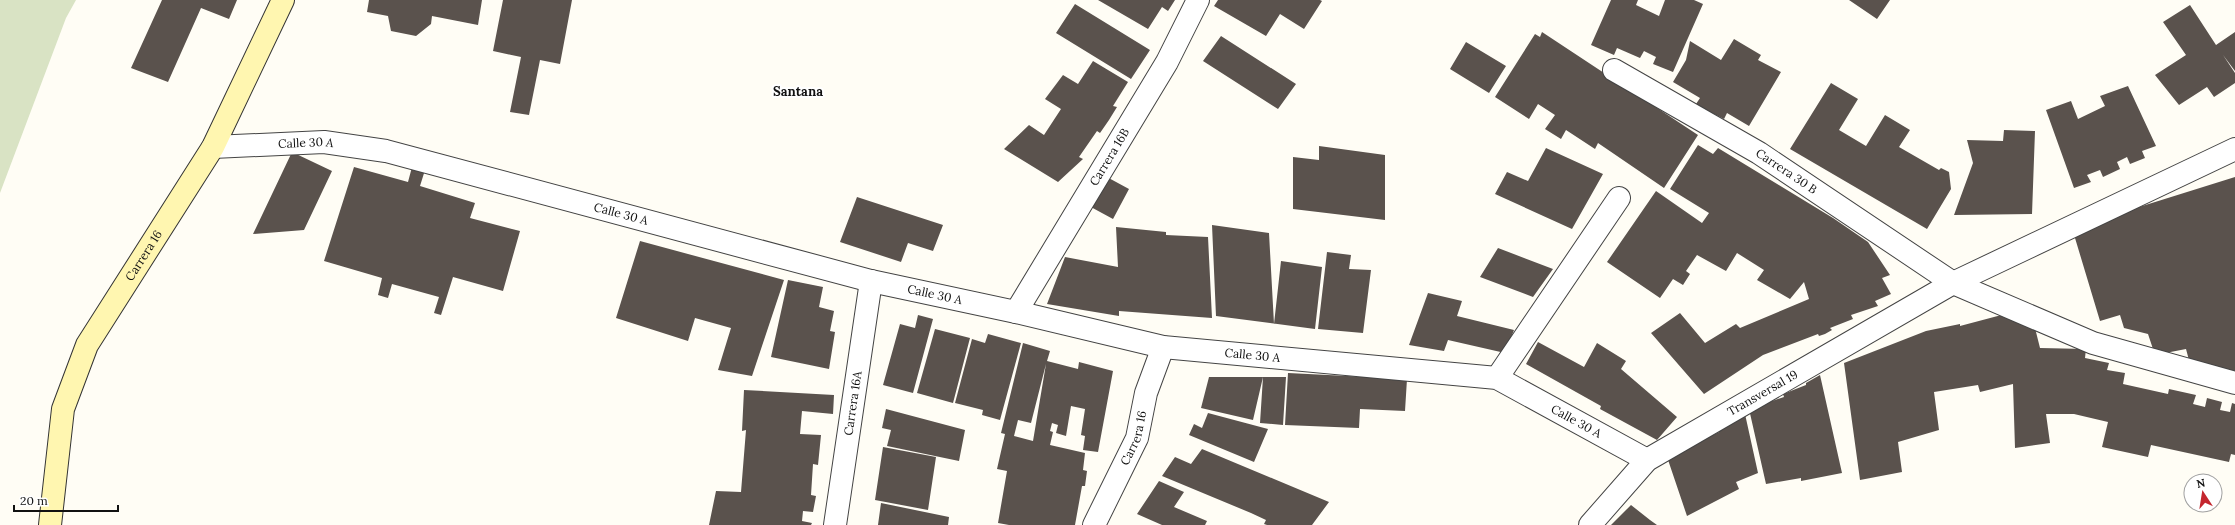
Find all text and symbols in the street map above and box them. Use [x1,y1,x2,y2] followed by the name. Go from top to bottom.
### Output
[773,83,823,100] district label: Santana
[1086,125,1132,188] street label: Carrera 16B
[278,134,335,151] street label: Calle 30 A
[1753,145,1820,197] street label: Carrera 30 B
[592,199,650,228] street label: Calle 30 A
[122,227,165,284] street label: Carrera 16
[906,281,964,307] street label: Calle 30 A
[1224,345,1281,365] street label: Calle 30 A
[1724,366,1800,419] street label: Transversal 19
[840,370,865,436] street label: Carrera 16A
[1548,401,1605,441] street label: Calle 30 A
[1117,409,1149,468] street label: Carrera 16
[2183,473,2223,513] north arrow
[2195,475,2207,491] text: N
[14,487,118,513] scale bar
[20,493,48,508] text: 20 m

